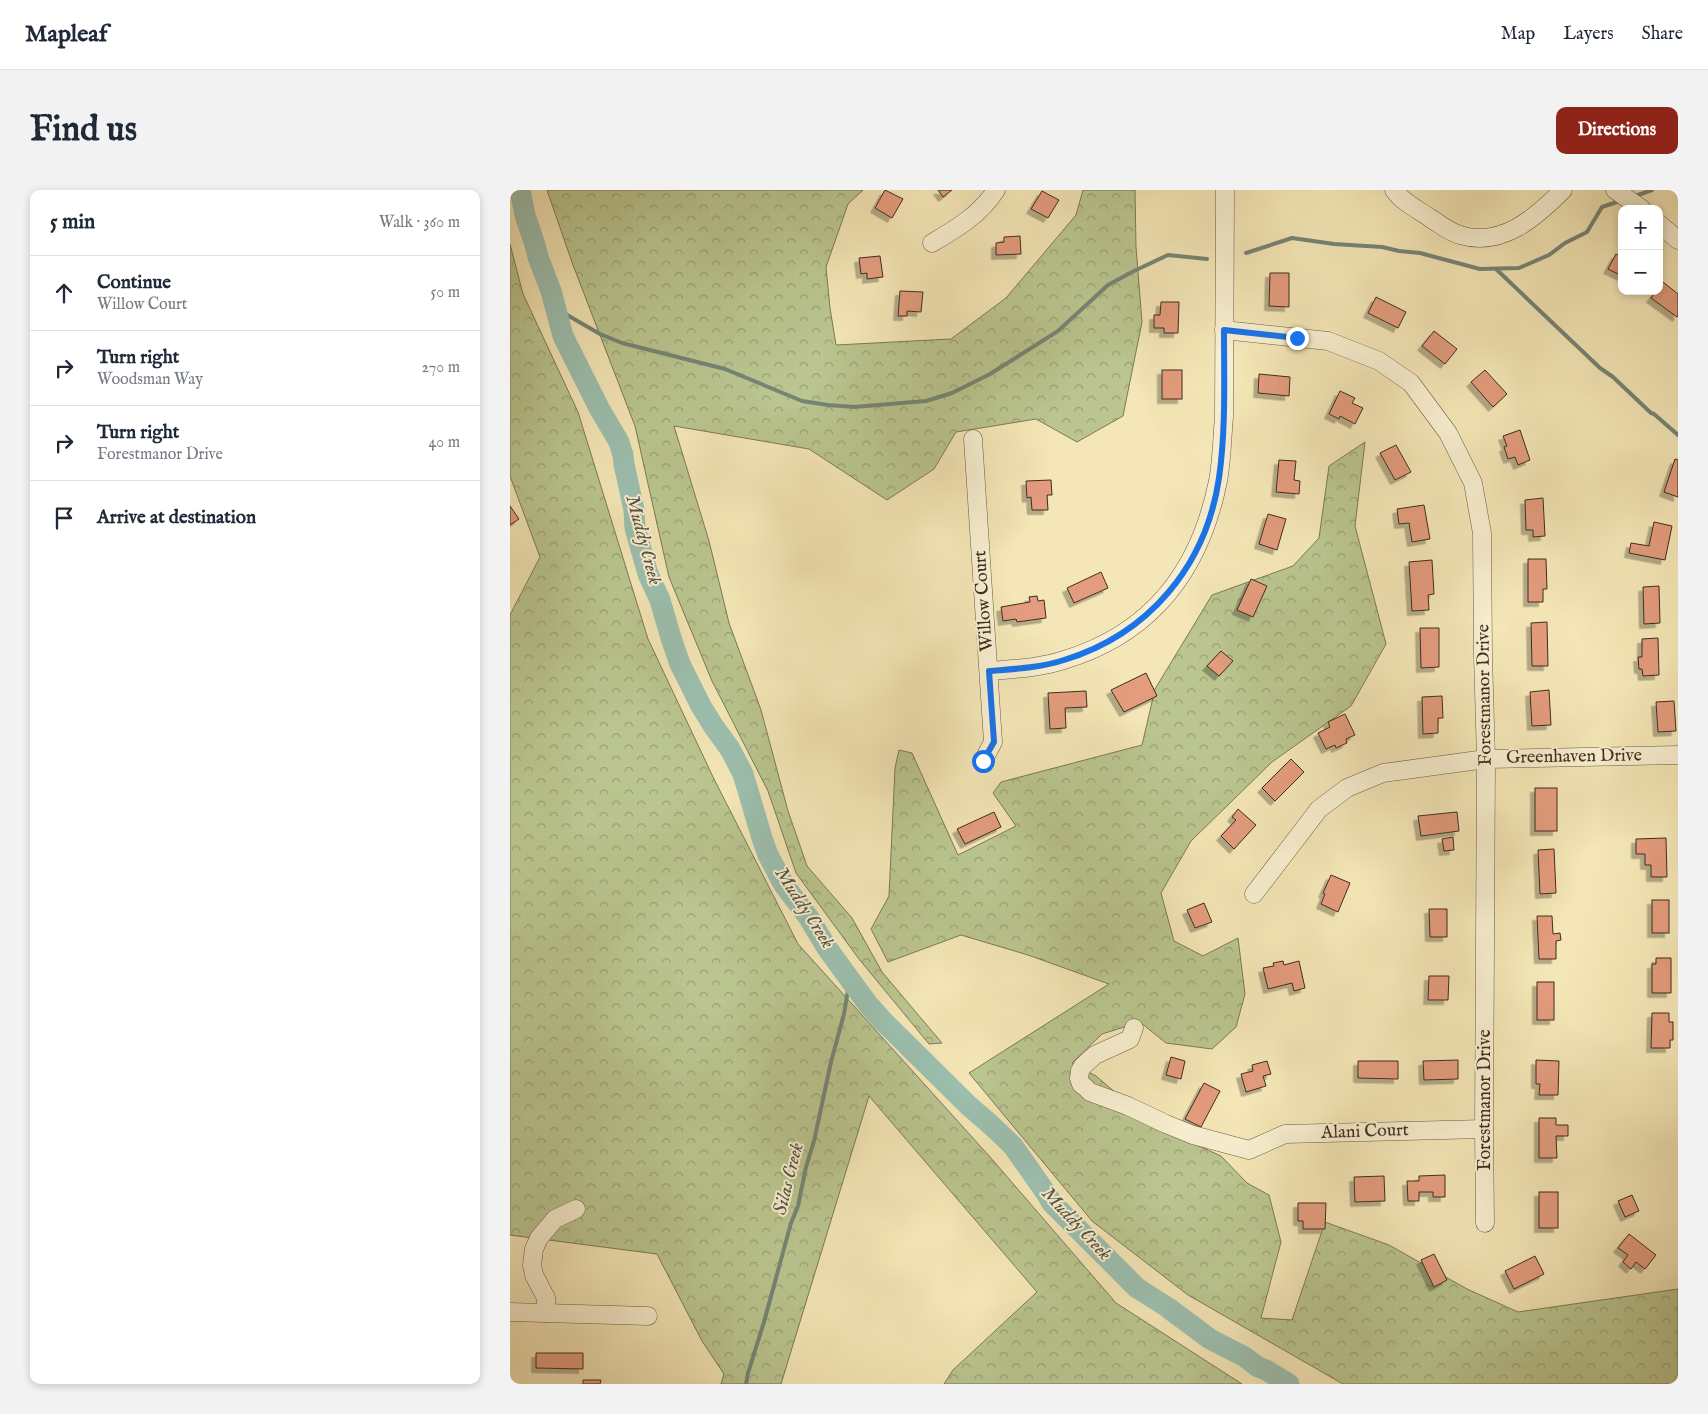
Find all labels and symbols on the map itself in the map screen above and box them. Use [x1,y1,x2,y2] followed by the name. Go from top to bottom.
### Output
[1286,327,1309,350] route end
[619,492,667,588] water label: Muddy Creek
[969,550,999,652] street label: Willow Court
[1472,624,1498,766] street label: Forestmanor Drive
[1506,744,1642,770] street label: Greenhaven Drive
[972,750,995,773] route start
[769,863,839,954] water label: Muddy Creek
[1474,1029,1497,1171] street label: Forestmanor Drive
[1320,1119,1409,1145] street label: Alani Court
[768,1140,810,1218] water label: Silas Creek
[1036,1182,1116,1266] water label: Muddy Creek

